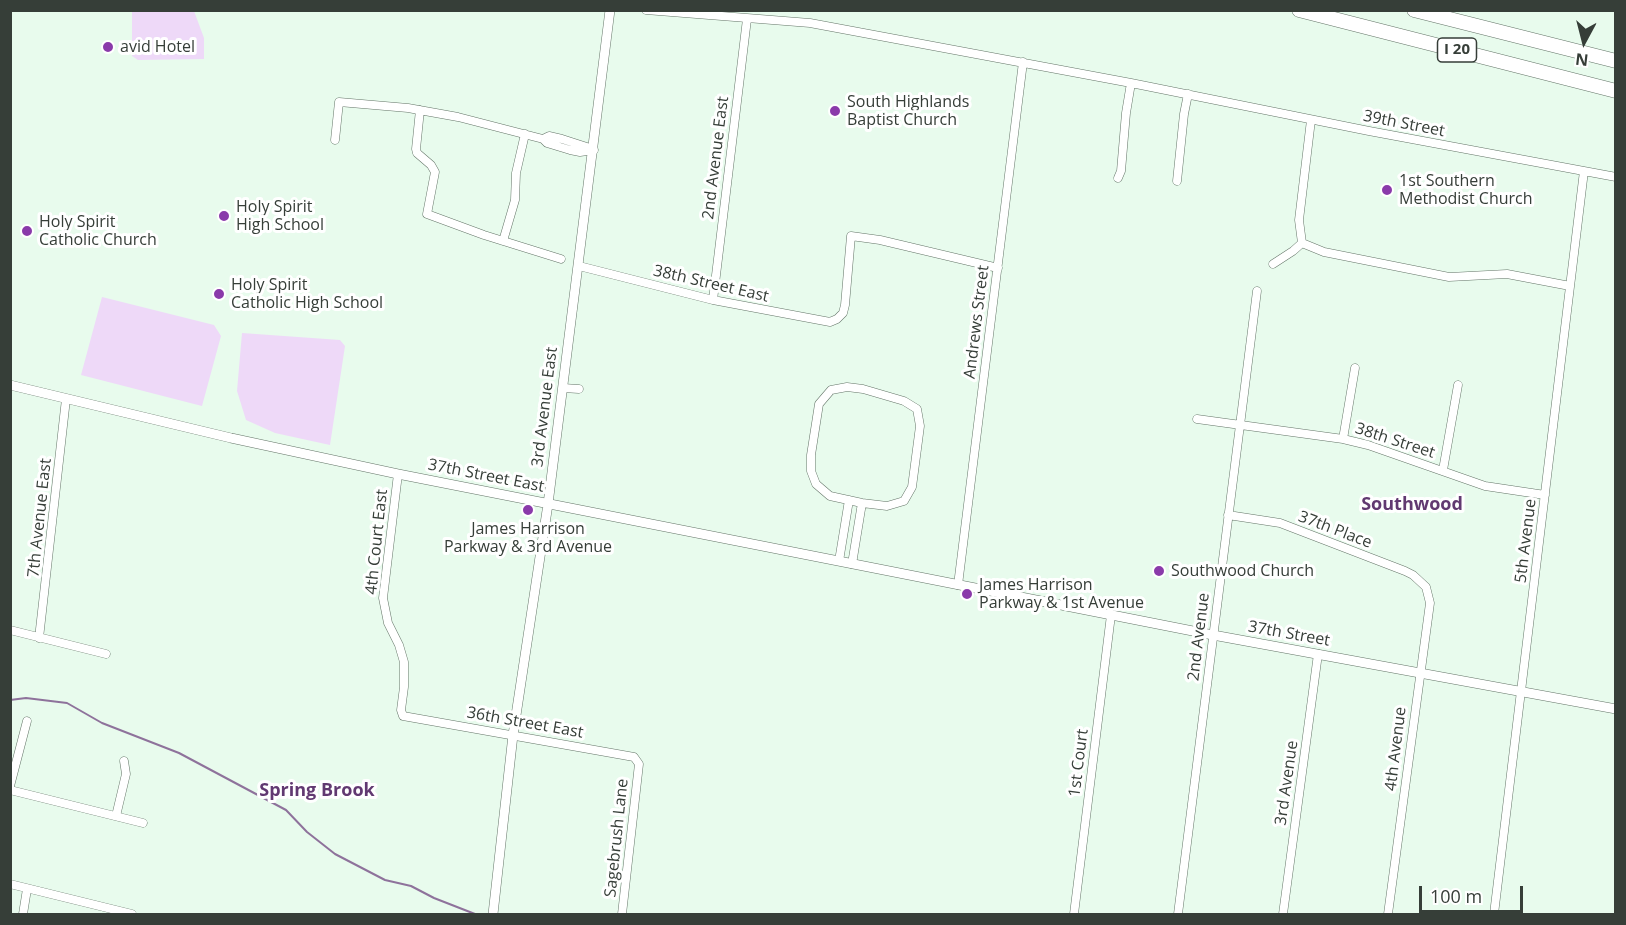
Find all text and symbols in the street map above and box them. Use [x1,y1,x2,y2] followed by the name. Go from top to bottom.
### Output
[1554,12,1614,72] north arrow
[120,37,195,57] place label: avid Hotel
[1438,38,1476,62] road number: I 20
[101,40,115,54] marker: avid Hotel
[1574,48,1590,72] text: N
[847,92,969,130] place label: South Highlands Baptist Church
[699,95,733,221] street label: 2nd Avenue East
[828,104,842,118] marker: South Highlands Baptist Church
[1362,107,1446,141] street label: 39th Street
[1399,171,1533,209] place label: 1st Southern Methodist Church
[1380,183,1394,197] marker: 1st Southern Methodist Church
[236,197,324,235] place label: Holy Spirit High School
[217,209,231,223] marker: Holy Spirit High School
[39,212,157,250] place label: Holy Spirit Catholic Church
[20,224,34,238] marker: Holy Spirit Catholic Church
[651,261,771,307] street label: 38th Street East
[961,264,993,380] street label: Andrews Street
[231,275,383,313] place label: Holy Spirit Catholic High School
[212,287,226,301] marker: Holy Spirit Catholic High School
[528,346,562,468] street label: 3rd Avenue East
[1353,419,1437,463] street label: 38th Street
[426,455,546,497] street label: 37th Street East
[24,457,56,579] street label: 7th Avenue East
[362,488,392,596] street label: 4th Court East
[1361,494,1463,516] district label: Southwood
[1511,498,1541,584] street label: 5th Avenue
[521,503,535,517] marker: James Harrison Parkway & 3rd Avenue
[1296,507,1374,553] street label: 37th Place
[444,519,612,557] place label: James Harrison Parkway & 3rd Avenue
[1171,561,1314,581] place label: Southwood Church
[1152,564,1166,578] marker: Southwood Church
[979,575,1144,613] place label: James Harrison Parkway & 1st Avenue
[960,587,974,601] marker: James Harrison Parkway & 1st Avenue
[1184,592,1214,682] street label: 2nd Avenue
[1247,617,1331,651] street label: 37th Street
[465,703,585,743] street label: 36th Street East
[1381,706,1411,792] street label: 4th Avenue
[1065,728,1093,798] street label: 1st Court
[1272,739,1302,827] street label: 3rd Avenue
[601,778,633,898] street label: Sagebrush Lane
[259,780,375,802] district label: Spring Brook
[1422,874,1526,912] scale bar
[1430,884,1482,908] text: 100 m

